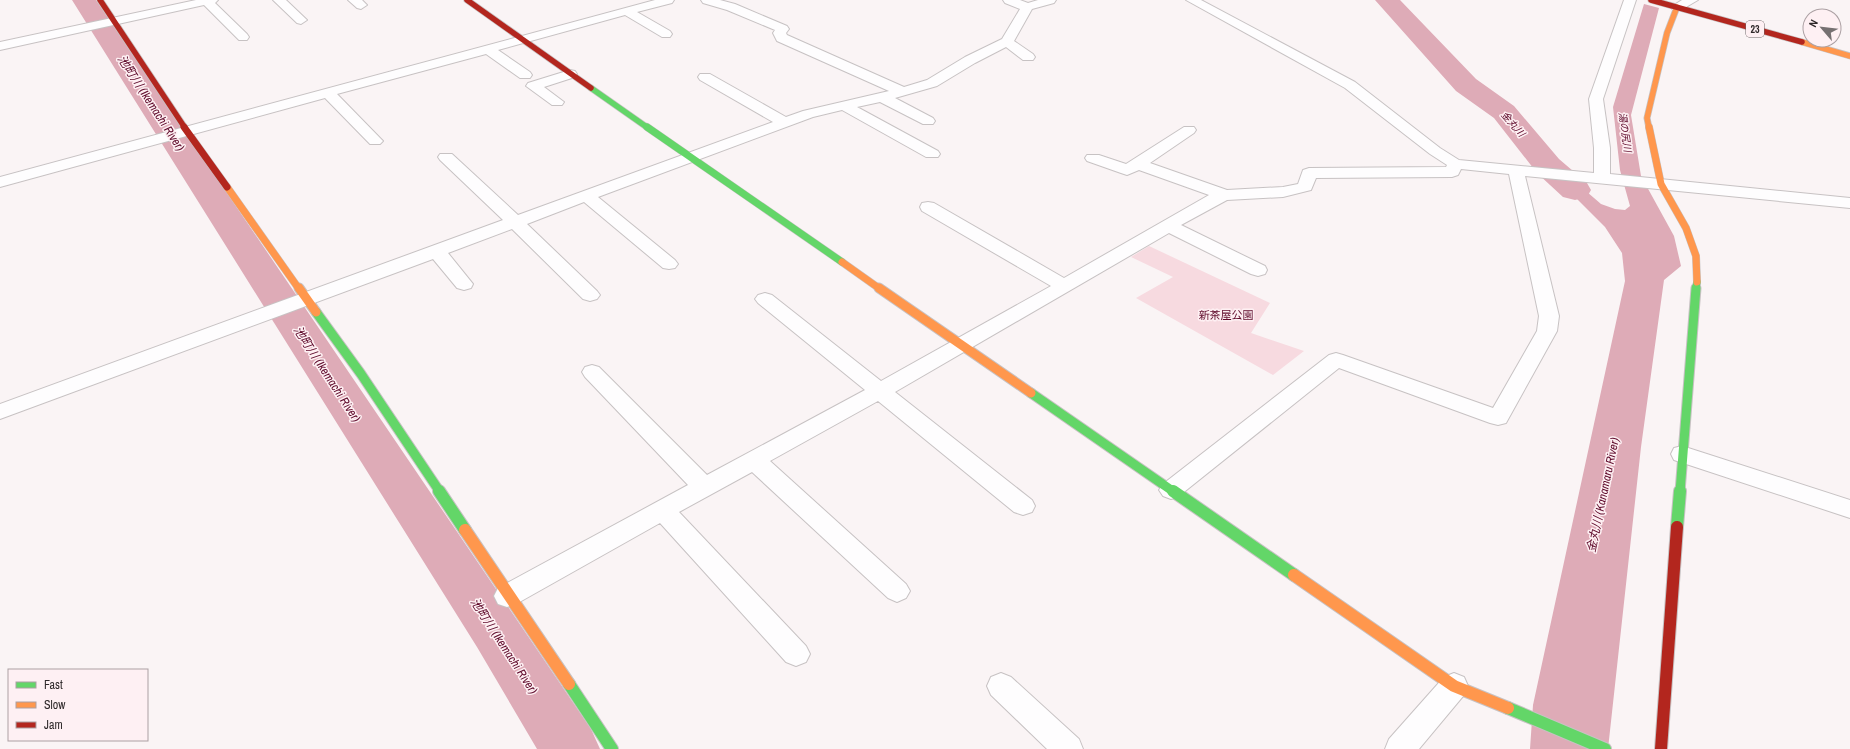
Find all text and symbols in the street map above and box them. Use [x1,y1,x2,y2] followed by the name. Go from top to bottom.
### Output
[1802,8,1842,48] north arrow
[1805,17,1821,29] text: N
[1746,21,1764,37] road number: 23
[114,52,188,154] water label: 池町川 (Ikemachi River)
[1498,108,1528,140] water label: 金丸川
[1616,111,1634,154] water label: 湯の尻川
[1199,308,1254,322] park label: 新茶屋公園
[290,323,364,425] water label: 池町川 (Ikemachi River)
[1583,436,1623,554] water label: 金丸川 (Kanamaru River)
[467,595,541,697] water label: 池町川 (Ikemachi River)
[8,669,148,741] legend
[44,677,63,693] text: Fast
[44,697,66,713] text: Slow
[44,717,63,733] text: Jam

